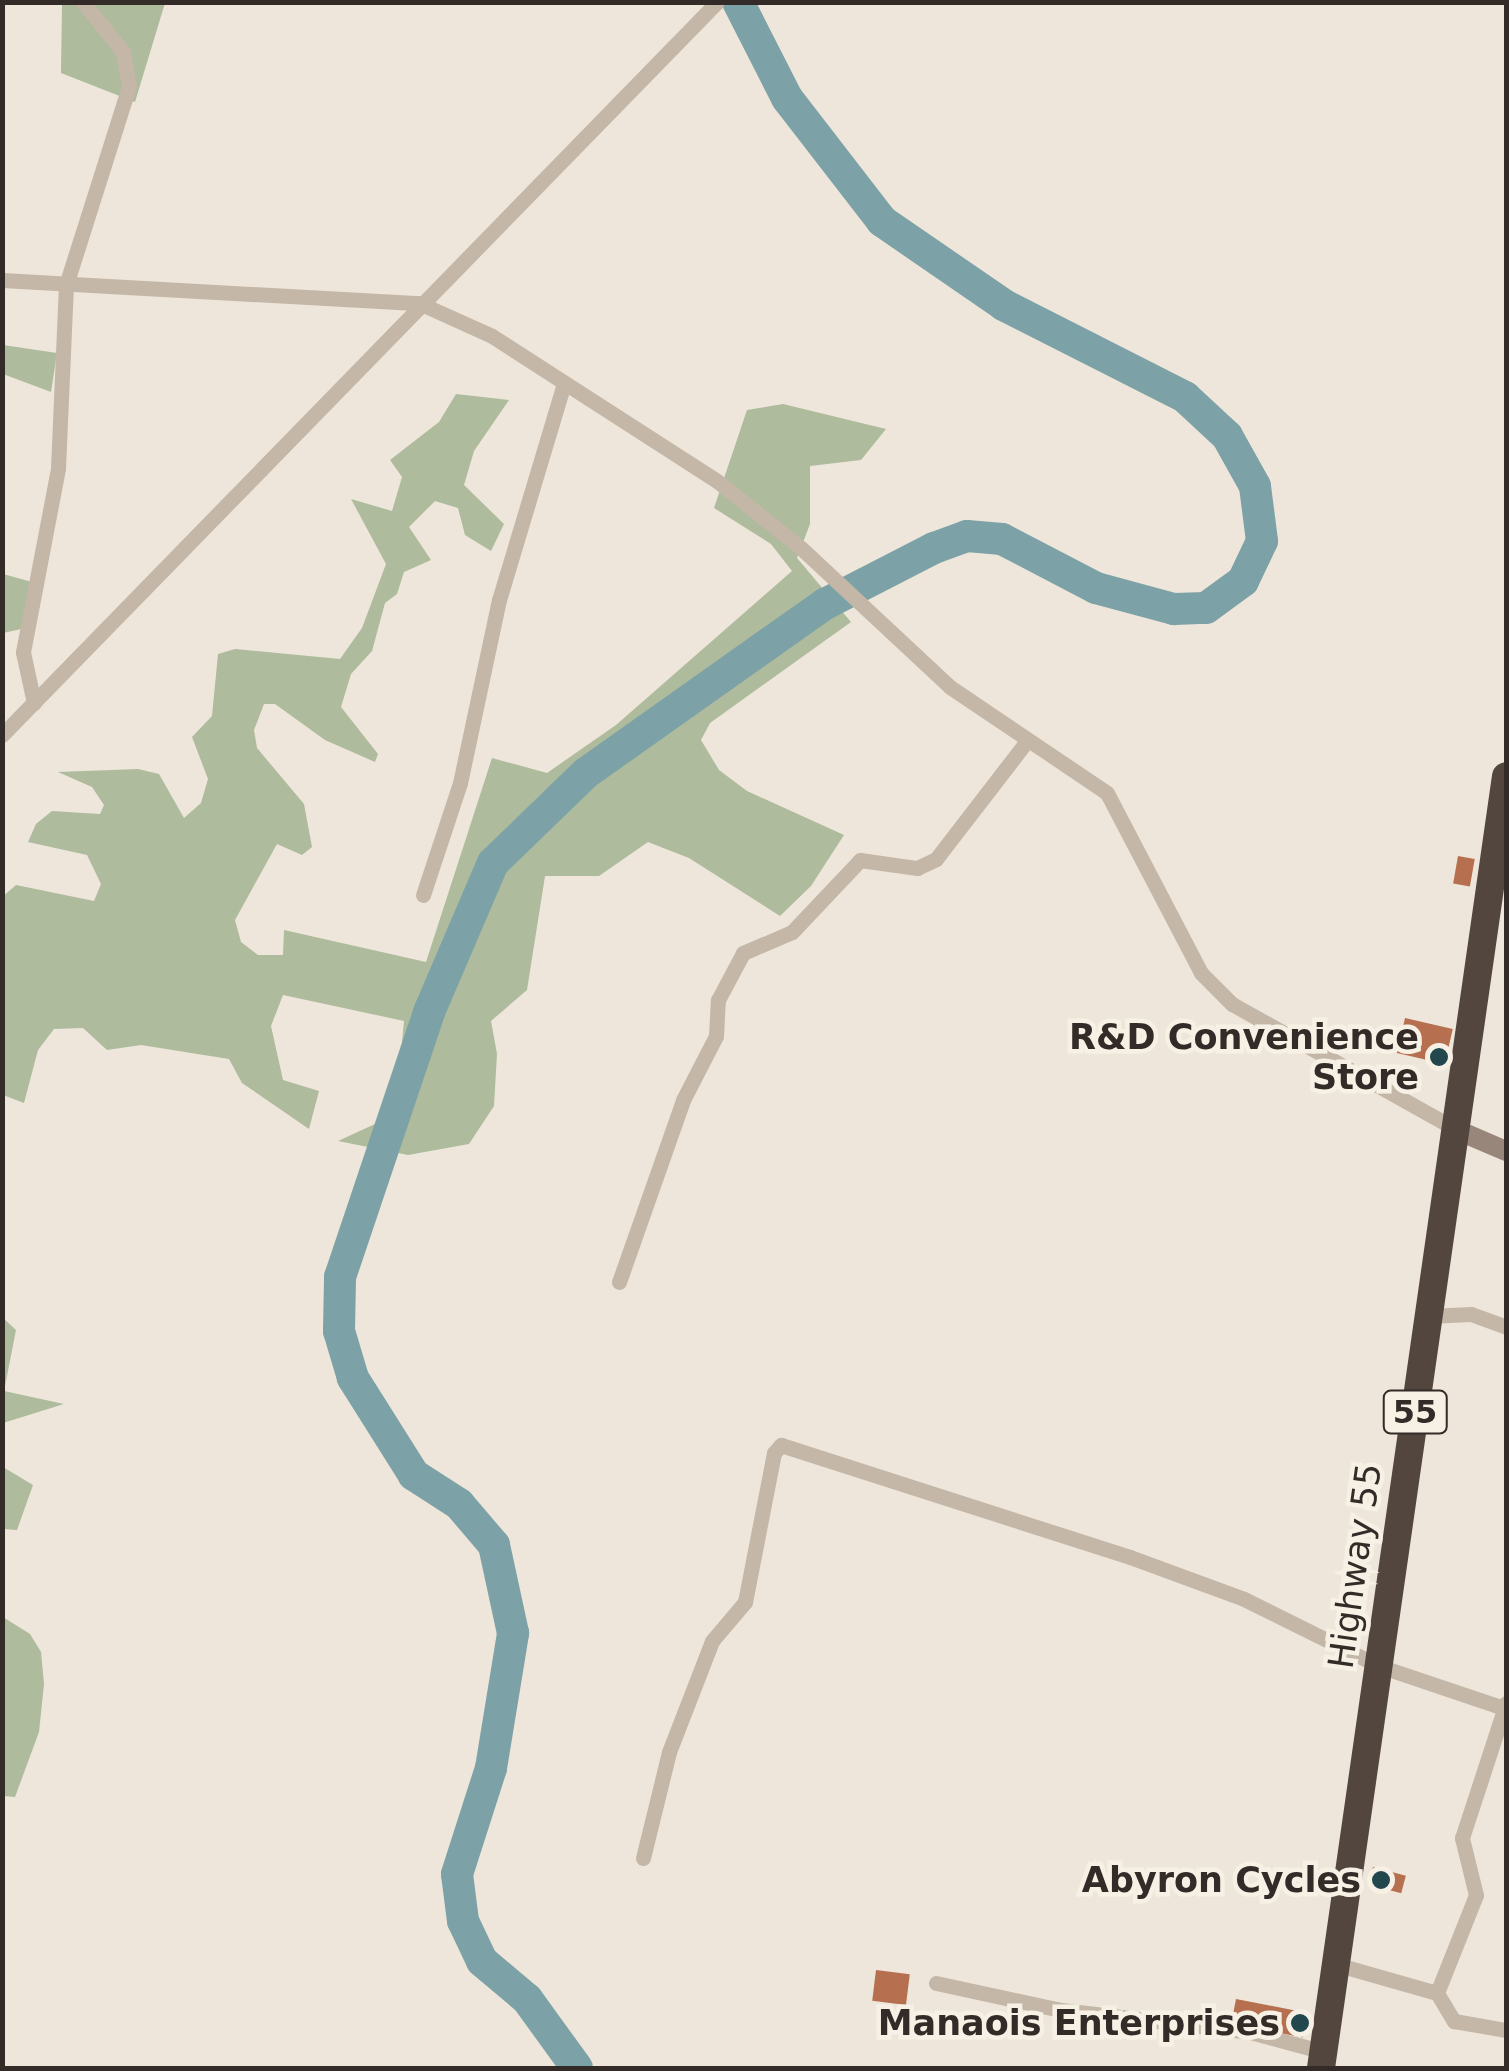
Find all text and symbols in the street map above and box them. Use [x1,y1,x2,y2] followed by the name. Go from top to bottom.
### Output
[1069,1016,1419,1098] place label: R&D Convenience Store
[1428,1046,1450,1068] marker: R&D Convenience Store
[1382,1385,1448,1439] road number: 55
[1320,1461,1390,1671] street label: Highway 55
[1082,1859,1361,1901] place label: Abyron Cycles
[1370,1869,1392,1891] marker: Abyron Cycles
[878,2002,1280,2044] place label: Manaois Enterprises
[1289,2012,1311,2034] marker: Manaois Enterprises

